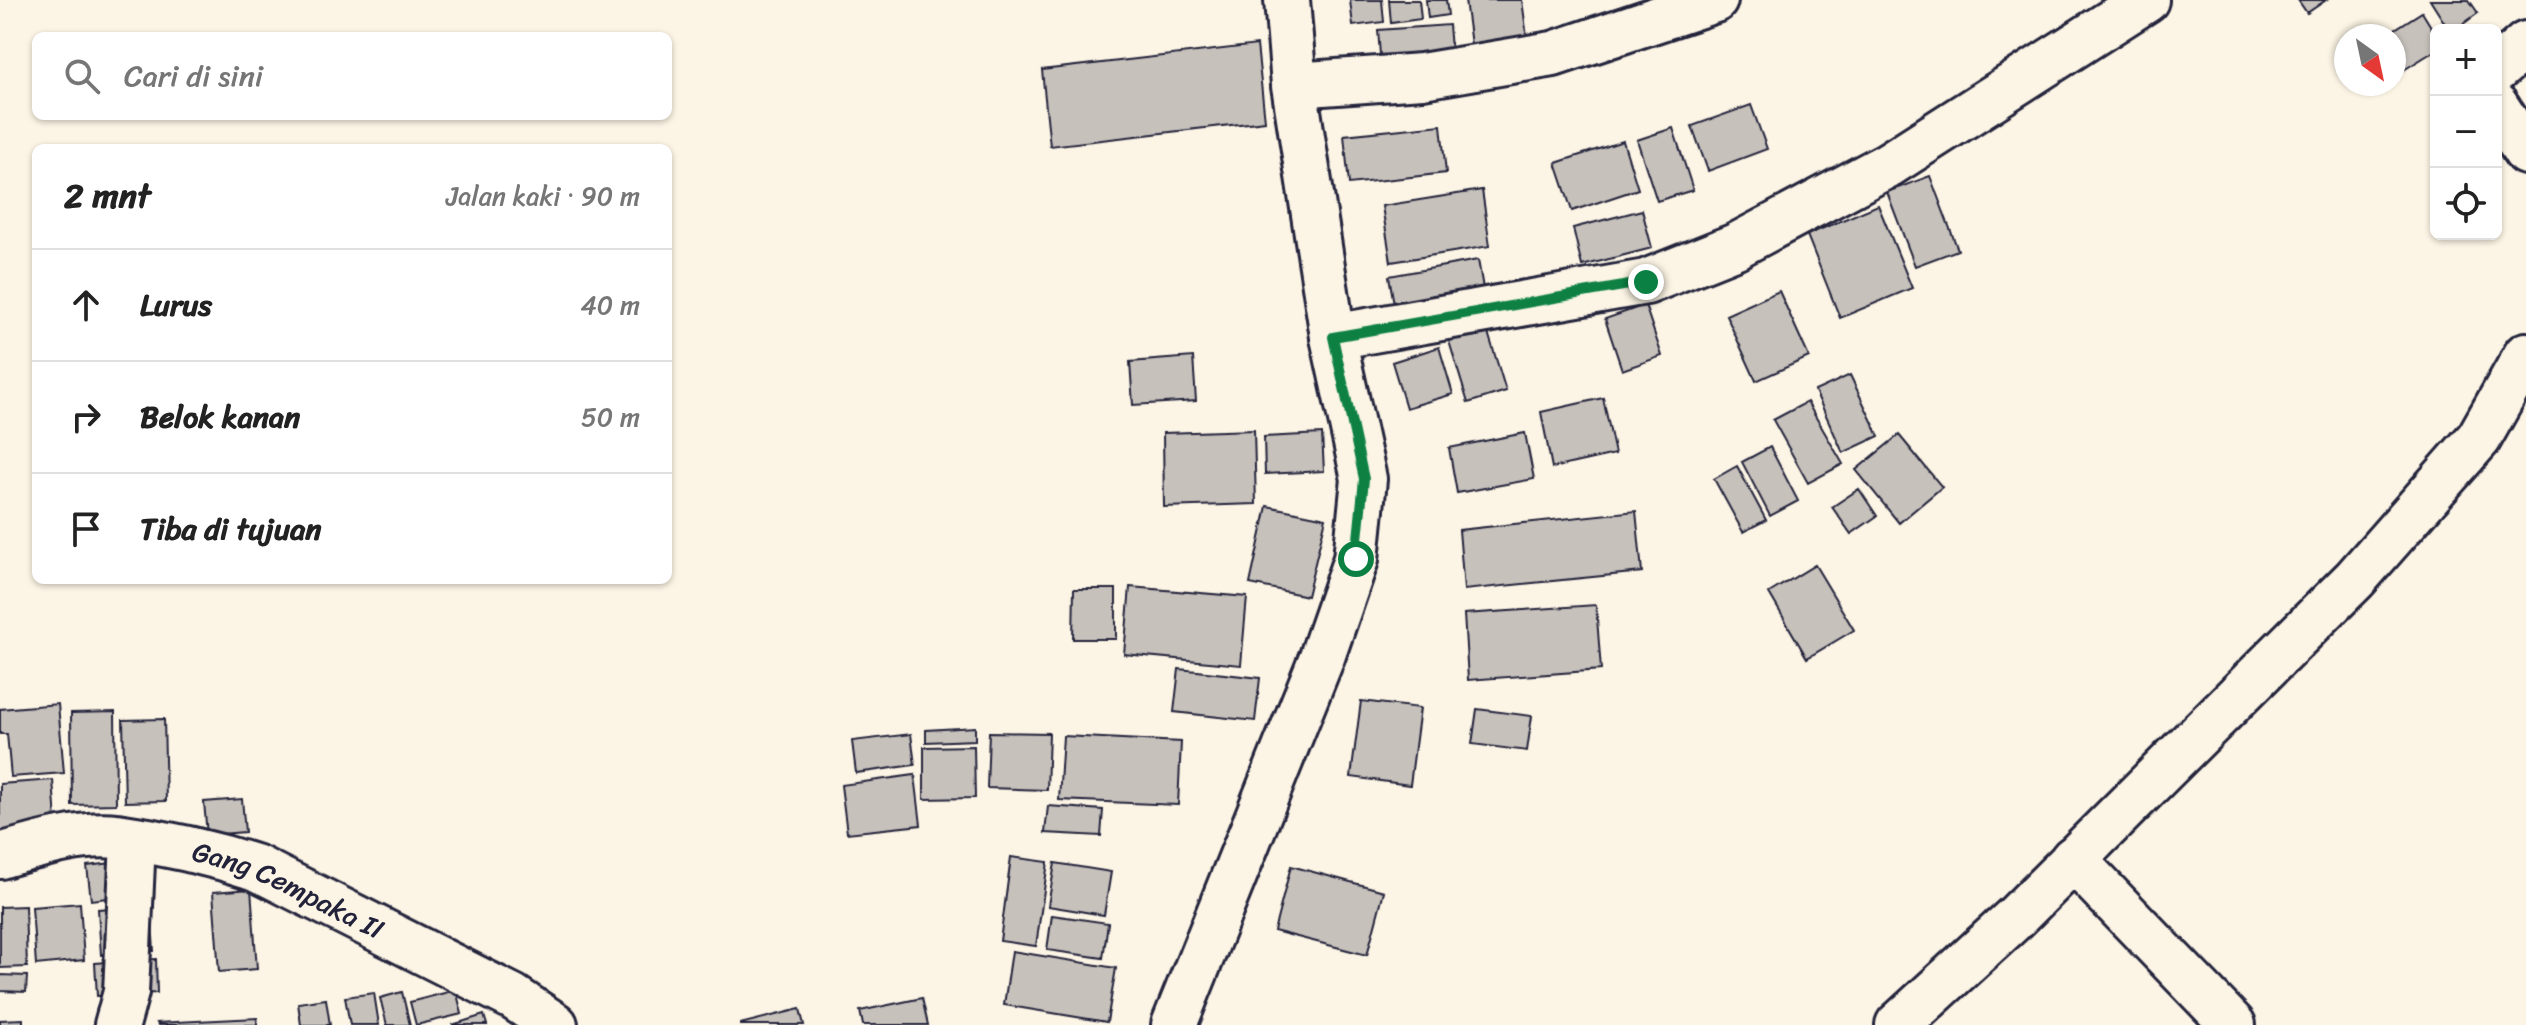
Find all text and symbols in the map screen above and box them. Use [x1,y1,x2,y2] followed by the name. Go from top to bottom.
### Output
[2334,24,2406,96] north arrow
[2430,24,2502,240] map controls
[2430,24,2502,96] button: +
[32,32,672,120] search box
[124,49,263,103] text: Cari di sini
[60,54,104,98] icon: search
[2430,96,2502,168] button: −
[64,166,151,226] text: 2 mnt
[2430,168,2502,240] button: locate
[446,173,640,219] text: Jalan kaki · 90 m
[1628,264,1664,300] route end
[140,278,212,332] text: Lurus
[581,282,640,328] text: 40 m
[64,283,108,327] icon: ahead
[140,390,300,444] text: Belok kanan
[581,394,640,440] text: 50 m
[64,395,108,439] icon: right
[140,502,321,556] text: Tiba di tujuan
[64,507,108,551] icon: arrive
[1338,541,1374,577] route start
[187,827,393,953] street label: Gang Cempaka II

